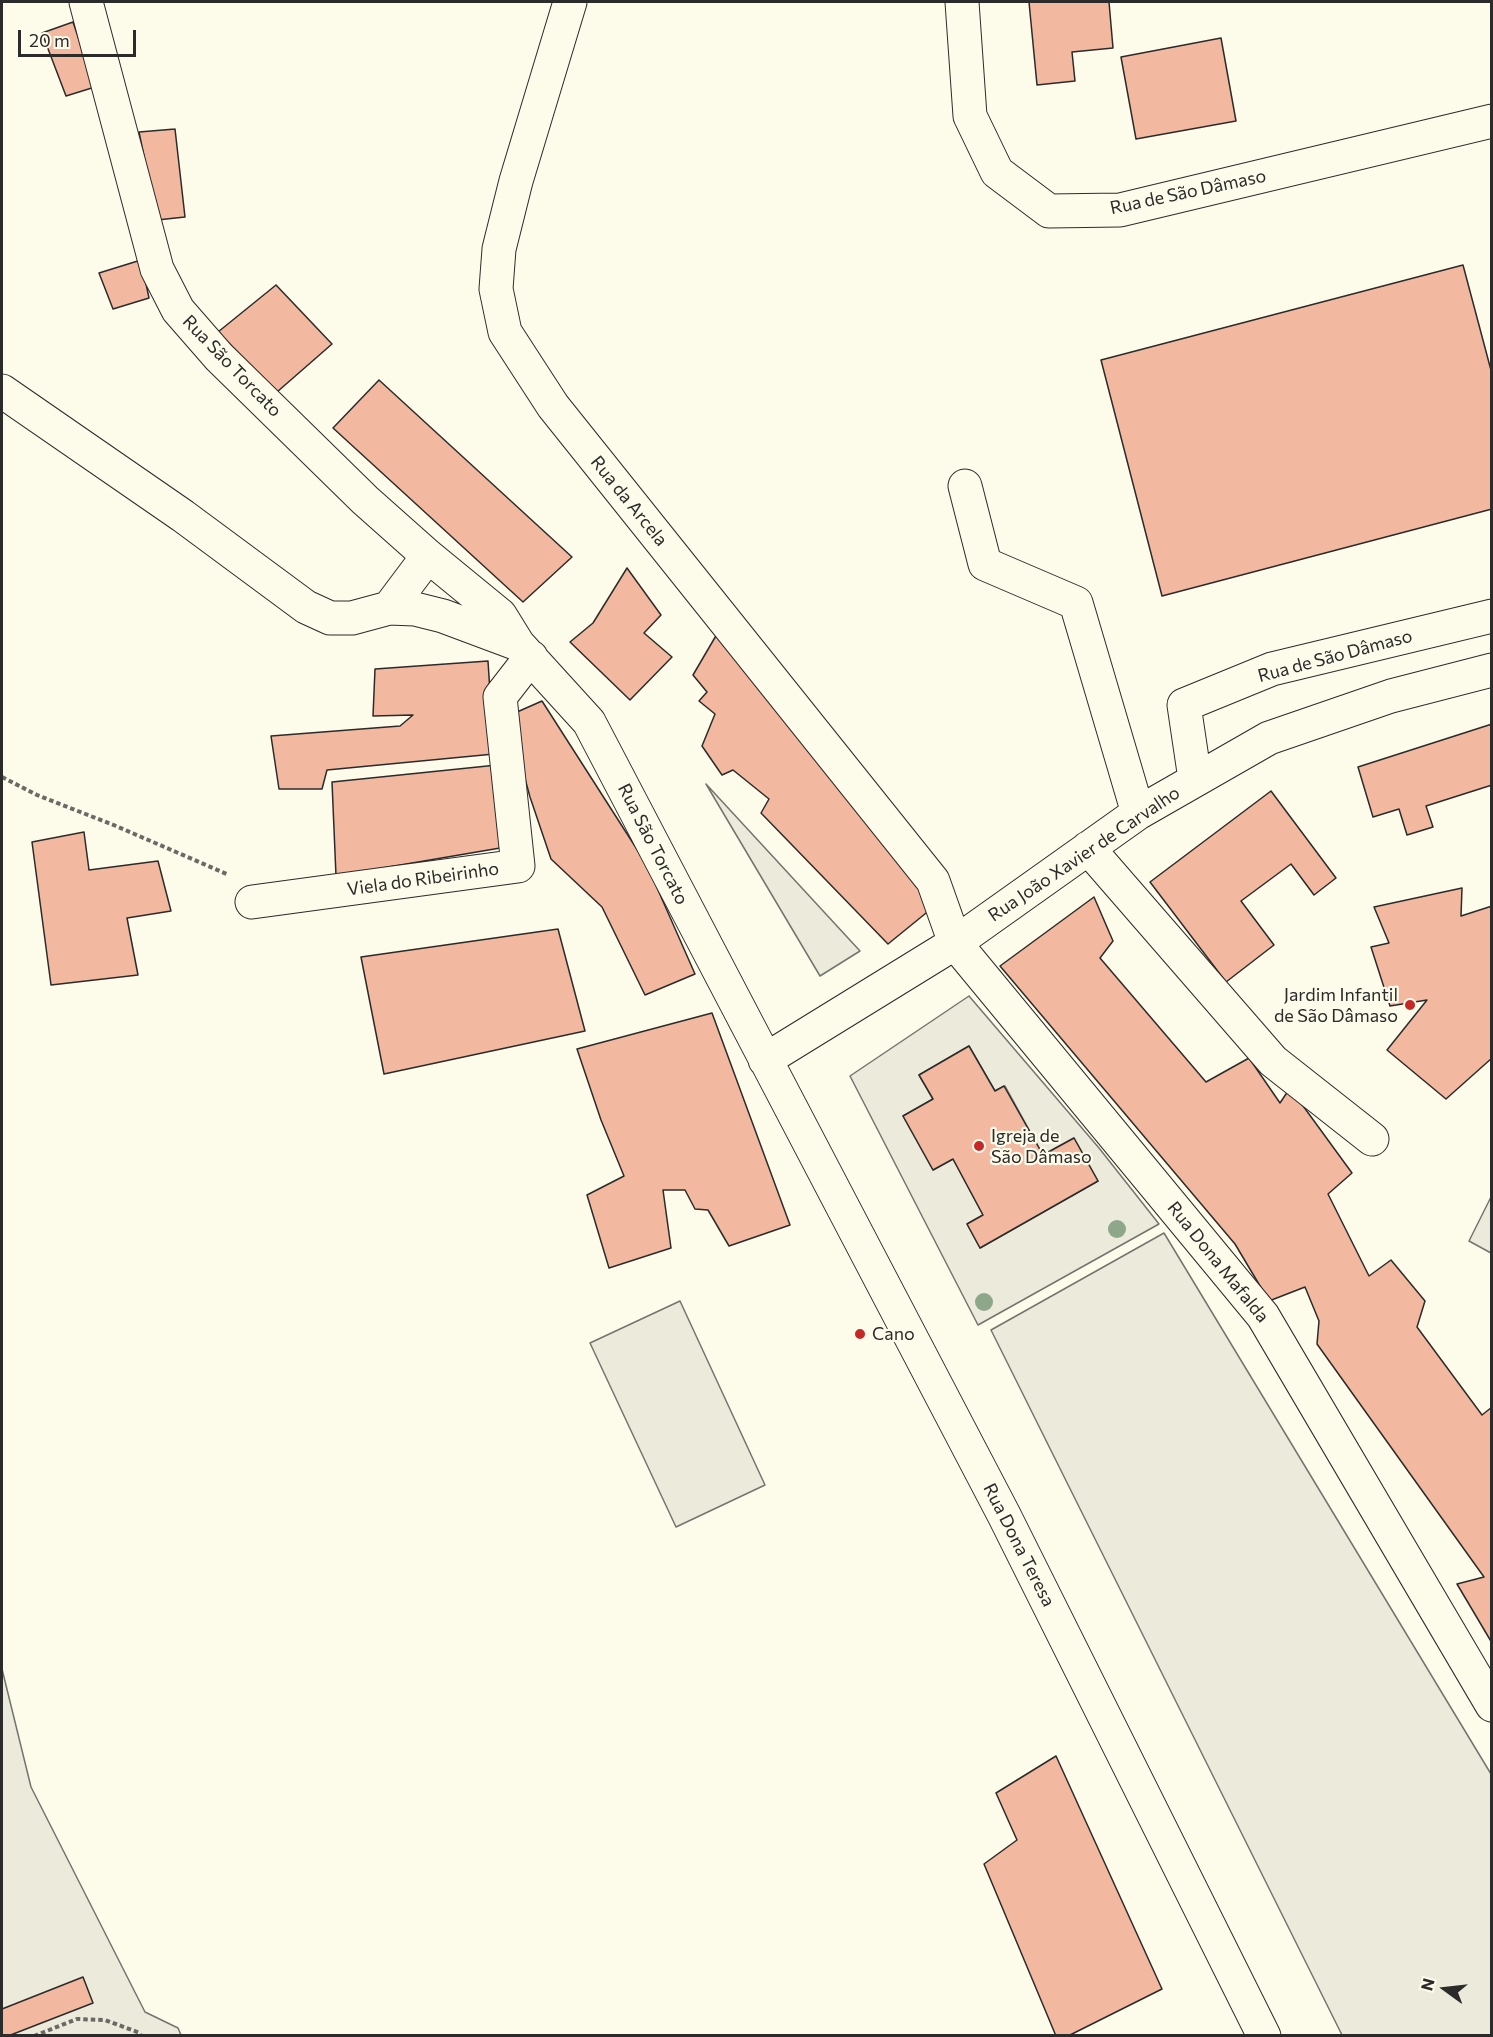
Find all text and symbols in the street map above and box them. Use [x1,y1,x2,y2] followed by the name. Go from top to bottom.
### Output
[21,18,140,56] scale bar
[29,29,70,51] text: 20 m
[1108,165,1268,219] street label: Rua de São Dâmaso
[178,311,286,421] street label: Rua São Torcato
[586,452,672,550] street label: Rua da Arcela
[1255,625,1415,687] street label: Rua de São Dâmaso
[613,780,693,908] street label: Rua São Torcato
[984,782,1184,926] street label: Rua João Xavier de Carvalho
[346,858,500,900] street label: Viela do Ribeirinho
[1274,984,1398,1026] place label: Jardim Infantil de São Dâmaso
[1403,998,1417,1012] marker: Jardim Infantil de São Dâmaso
[991,1125,1092,1168] place label: Igreja de São Dâmaso
[972,1139,986,1153] marker: Igreja de São Dâmaso
[1163,1197,1273,1327] street label: Rua Dona Mafalda
[872,1323,915,1345] place label: Cano
[853,1327,867,1341] marker: Cano
[979,1480,1059,1610] street label: Rua Dona Teresa
[1415,1959,1475,2019] north arrow
[1416,1976,1438,1992] text: N

